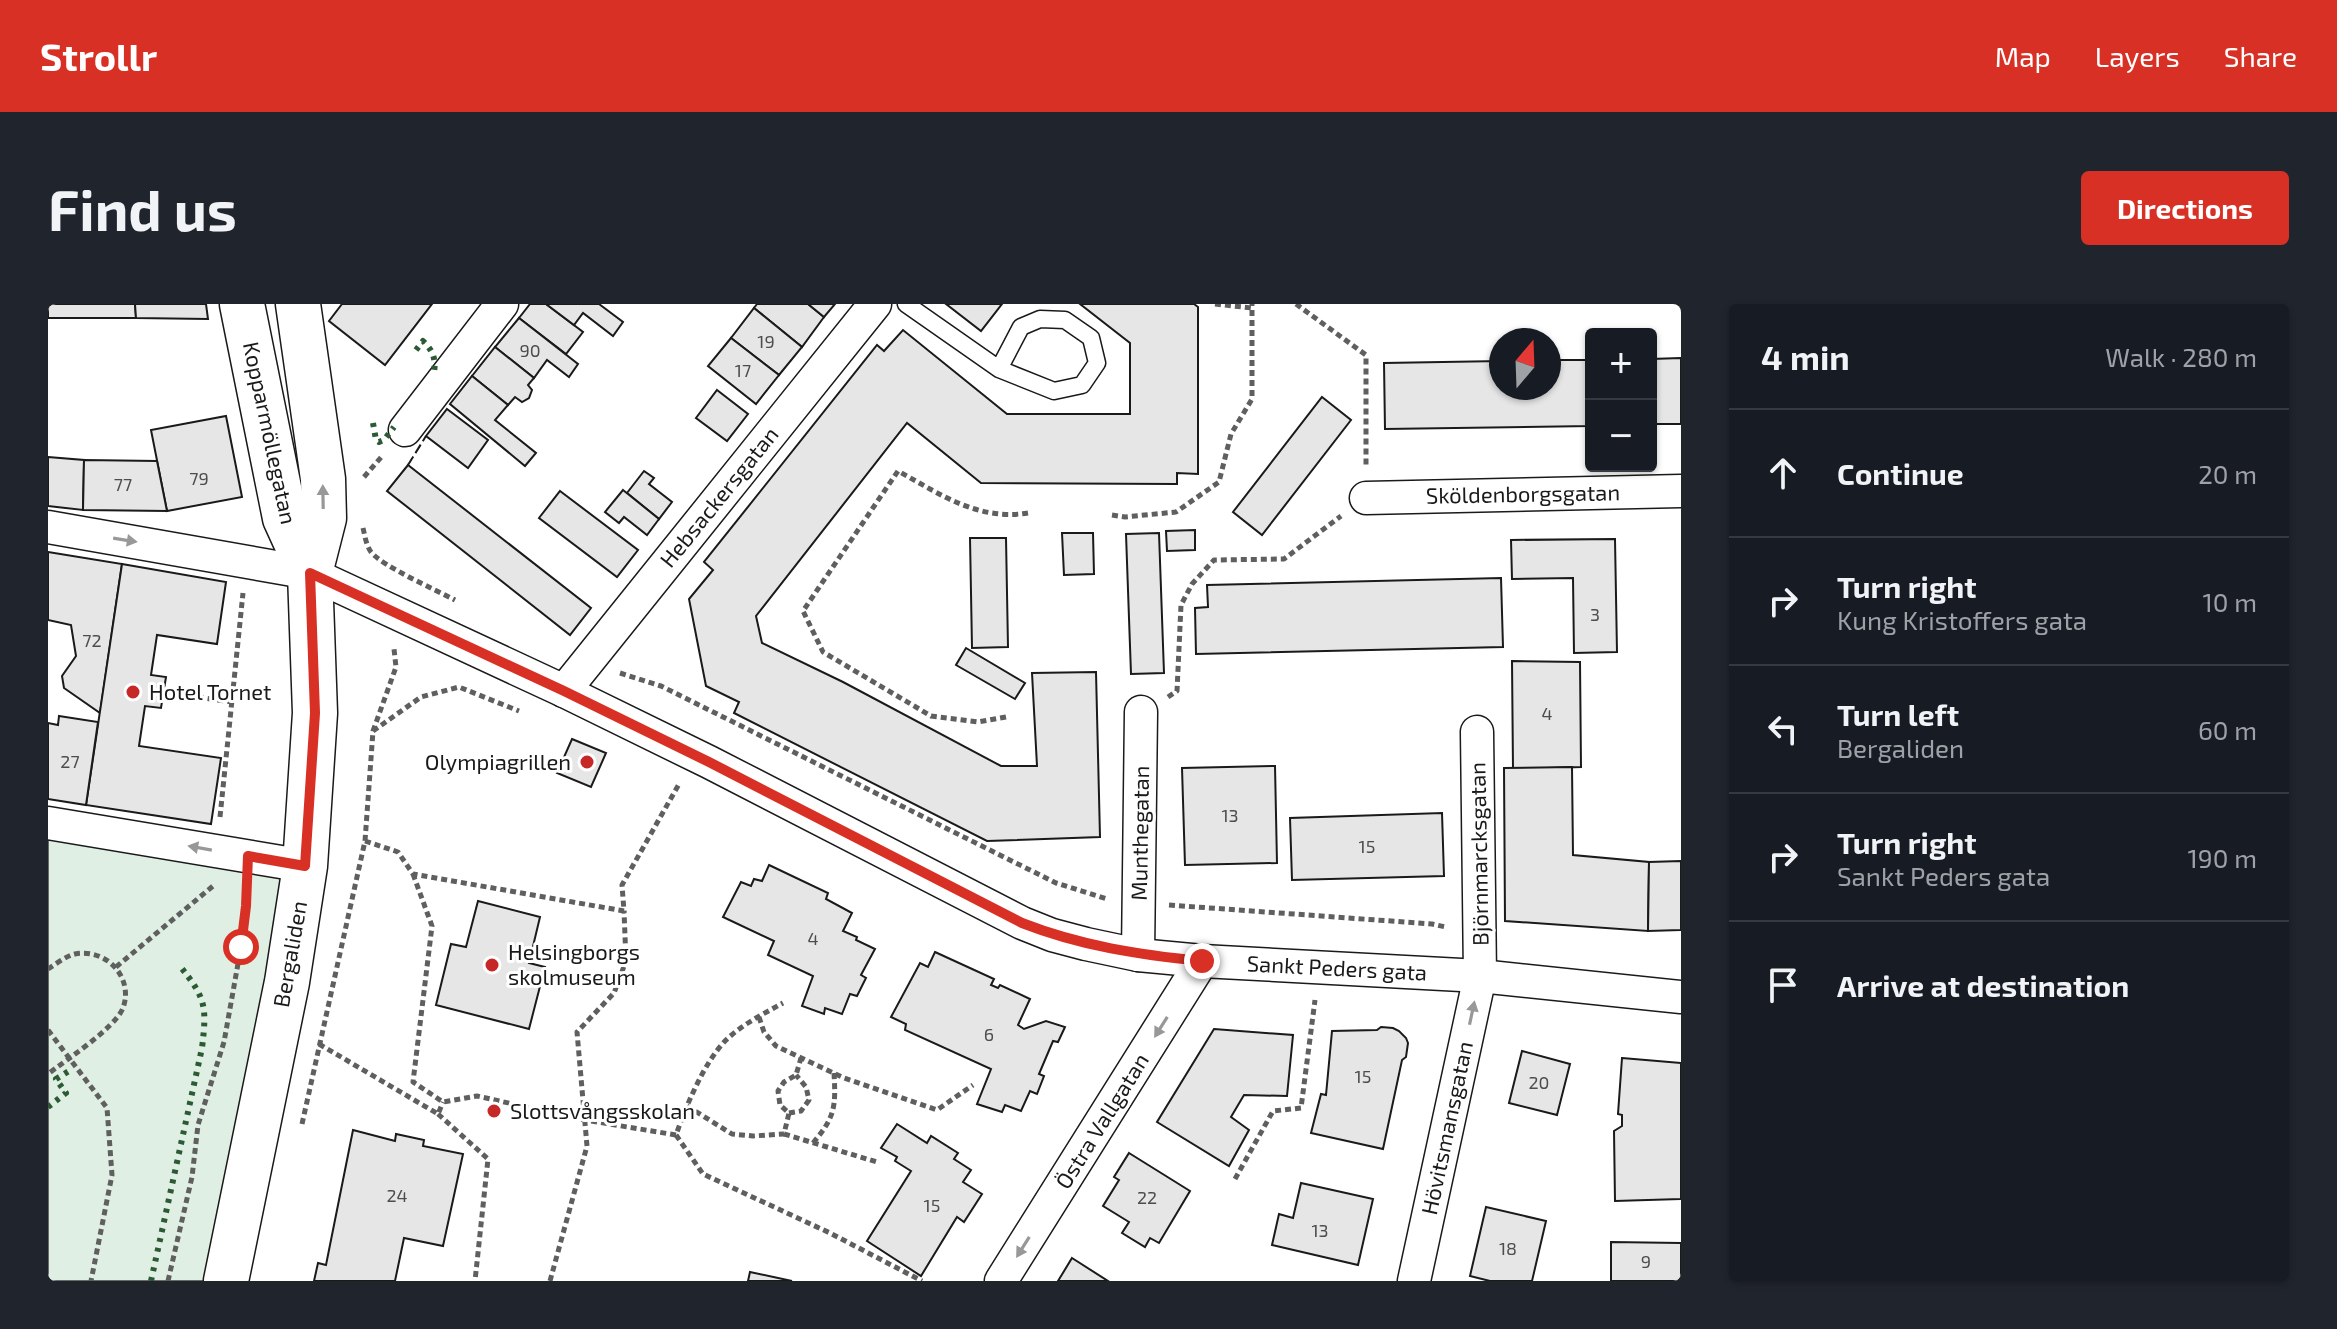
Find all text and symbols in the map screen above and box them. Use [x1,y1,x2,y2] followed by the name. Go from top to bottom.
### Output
[40,33,157,79] text: Strollr
[1995,39,2051,73] text: Map
[2095,39,2180,73] text: Layers
[2224,39,2297,73] text: Share
[2081,171,2289,245] button: Directions
[48,175,237,242] text: Find us
[1489,328,1561,400] north arrow
[1585,328,1657,472] map controls
[1585,328,1657,400] button: +
[757,330,775,352] house number: 19
[1761,336,1850,377] text: 4 min
[239,339,303,526] street label: Kopparmöllegatan
[519,339,541,361] house number: 90
[2105,341,2257,372] text: Walk · 280 m
[735,359,751,381] house number: 17
[1585,400,1657,472] button: −
[654,421,783,572] street label: Hebsackersgatan
[1761,451,1805,495] icon: ahead
[1837,455,1964,491] text: Continue
[2198,458,2257,489] text: 20 m
[189,467,209,489] house number: 79
[114,473,132,495] house number: 77
[1426,478,1620,508] street label: Sköldenborgsgatan
[317,484,329,509] one-way arrow
[113,534,138,547] one-way arrow
[1837,568,1977,604] text: Turn right
[1761,579,1805,623] icon: right
[2202,586,2257,617] text: 10 m
[1590,603,1600,625] house number: 3
[1837,604,2087,635] text: Kung Kristoffers gata
[82,629,102,651] house number: 72
[149,678,271,704] place label: Hotel Tornet
[124,683,142,701] marker: Hotel Tornet
[1837,696,1959,732] text: Turn left
[1541,702,1553,724] house number: 4
[1761,707,1805,751] icon: left
[2198,714,2257,745] text: 60 m
[1837,732,1964,763] text: Bergaliden
[425,748,571,774] place label: Olympiagrillen
[60,750,80,772] house number: 27
[578,753,596,771] marker: Olympiagrillen
[1463,762,1494,946] street label: Björnmarcksgatan
[1125,765,1153,901] street label: Munthegatan
[1221,804,1239,826] house number: 13
[1837,824,1977,860] text: Turn right
[1359,835,1375,857] house number: 15
[1761,835,1805,879] icon: right
[188,842,213,854] one-way arrow
[2188,842,2257,873] text: 190 m
[1837,860,2050,891] text: Sankt Peders gata
[267,899,311,1009] street label: Bergaliden
[807,927,819,949] house number: 4
[223,929,259,965] route start
[508,938,640,989] place label: Helsingborgs skolmuseum
[1184,943,1220,979] route end
[1246,949,1428,985] street label: Sankt Peders gata
[483,956,501,974] marker: Helsingborgs skolmuseum
[1761,963,1805,1007] icon: arrive
[1837,967,2129,1003] text: Arrive at destination
[1466,1000,1479,1025] one-way arrow
[1154,1016,1168,1038] one-way arrow
[984,1023,994,1045] house number: 6
[1415,1039,1477,1217] street label: Hövitsmansgatan
[1049,1048,1153,1193] street label: Östra Vallgatan
[1355,1065,1371,1087] house number: 15
[1529,1071,1549,1093] house number: 20
[510,1097,695,1123] place label: Slottsvångsskolan
[485,1102,503,1120] marker: Slottsvångsskolan
[386,1184,408,1206] house number: 24
[1137,1186,1157,1208] house number: 22
[924,1194,940,1216] house number: 15
[1311,1219,1329,1241] house number: 13
[1016,1236,1030,1258] one-way arrow
[1499,1237,1517,1259] house number: 18
[1641,1250,1651,1272] house number: 9

